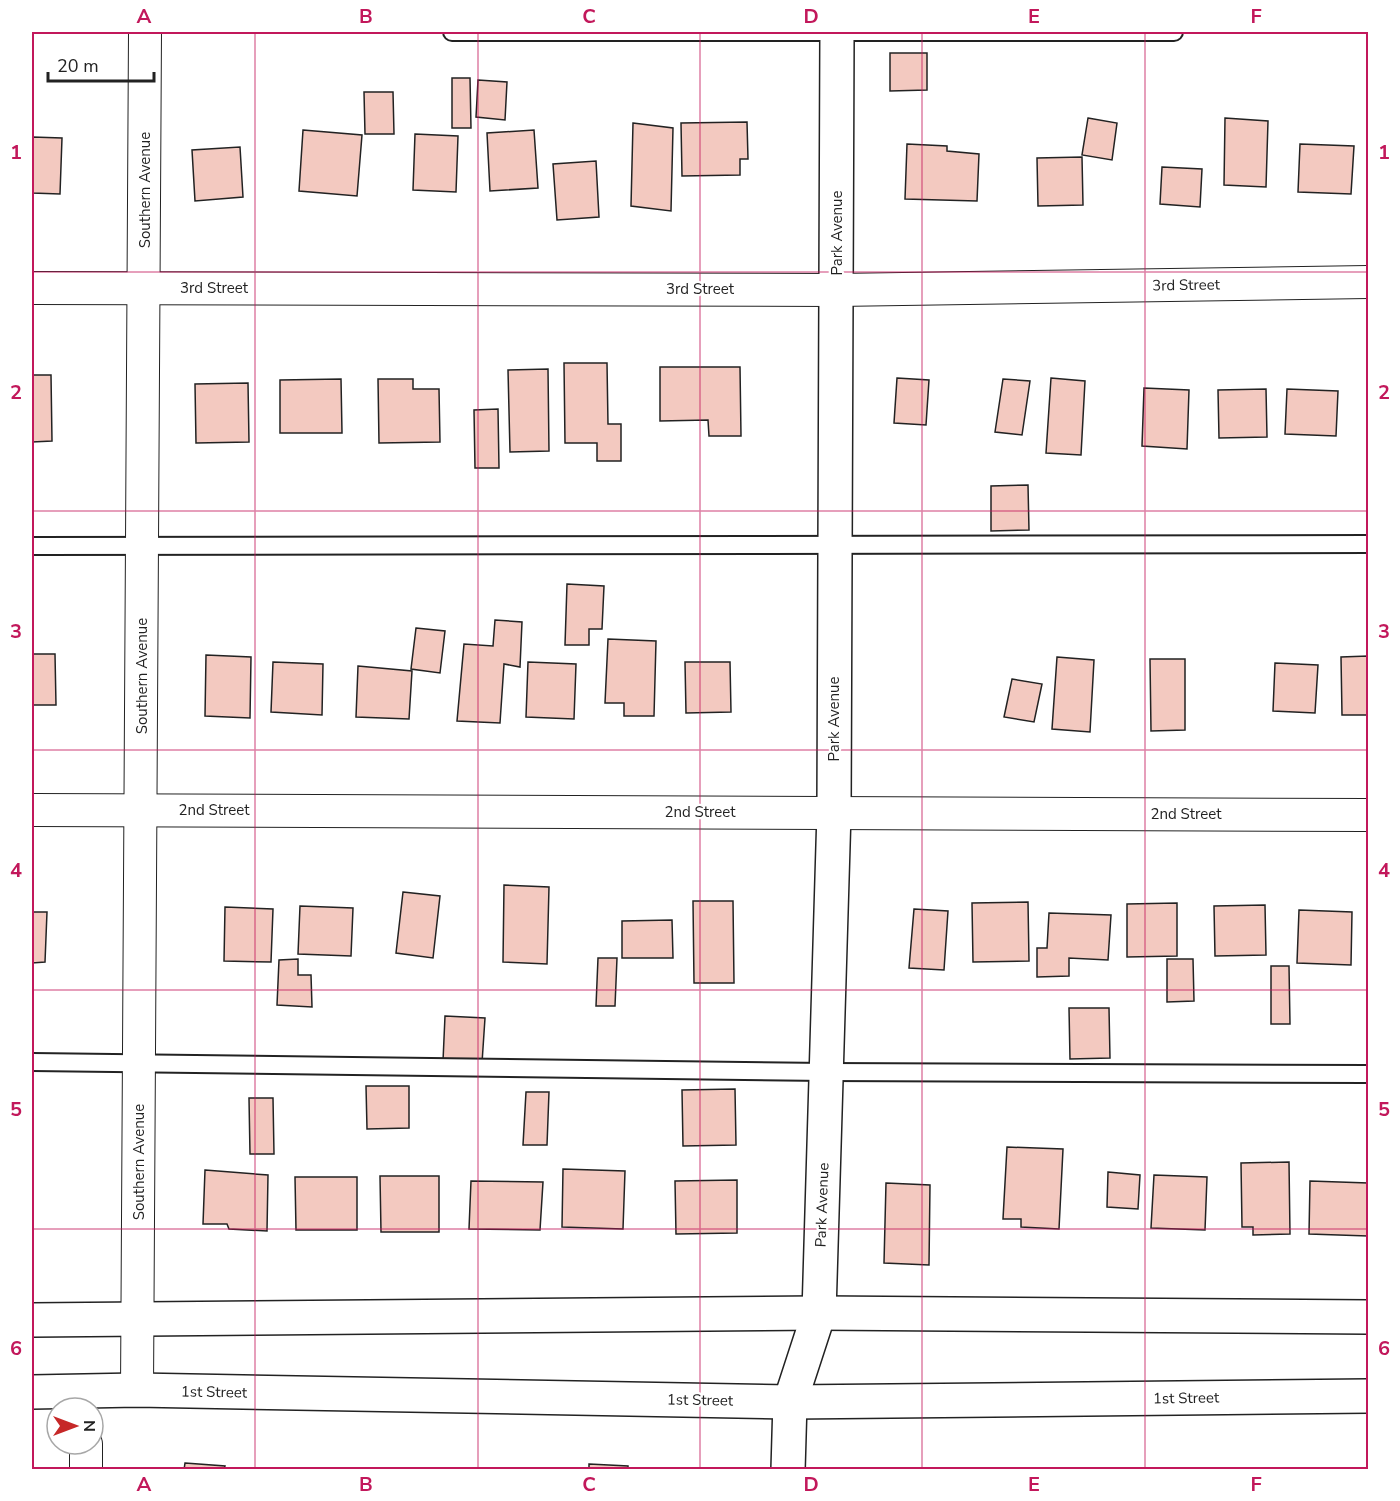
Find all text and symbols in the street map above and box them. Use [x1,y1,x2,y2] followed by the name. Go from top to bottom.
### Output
[137,3,152,30] text: A
[359,3,373,30] text: B
[582,3,596,30] text: C
[803,3,819,30] text: D
[1028,3,1040,30] text: E
[1250,3,1262,30] text: F
[48,45,154,83] scale bar
[57,54,99,78] text: 20 m
[135,132,155,248] street label: Southern Avenue
[10,139,22,166] text: 1
[1378,139,1390,166] text: 1
[827,191,847,275] street label: Park Avenue
[1152,274,1221,296] street label: 3rd Street
[180,278,249,298] street label: 3rd Street
[666,279,735,299] street label: 3rd Street
[10,379,22,406] text: 2
[1378,379,1390,406] text: 2
[10,618,22,645] text: 3
[132,618,152,734] street label: Southern Avenue
[1378,618,1390,645] text: 3
[824,677,844,761] street label: Park Avenue
[178,800,250,820] street label: 2nd Street
[664,802,736,822] street label: 2nd Street
[1150,804,1222,824] street label: 2nd Street
[10,857,22,884] text: 4
[1378,857,1390,884] text: 4
[10,1096,22,1123] text: 5
[1378,1096,1390,1123] text: 5
[129,1104,149,1220] street label: Southern Avenue
[811,1162,833,1248] street label: Park Avenue
[10,1335,22,1362] text: 6
[1378,1335,1390,1362] text: 6
[181,1381,248,1403] street label: 1st Street
[1153,1387,1220,1409] street label: 1st Street
[667,1389,734,1411] street label: 1st Street
[45,1396,105,1456] north arrow
[78,1420,100,1432] text: N
[137,1471,152,1498] text: A
[359,1471,373,1498] text: B
[582,1471,596,1498] text: C
[803,1471,819,1498] text: D
[1028,1471,1040,1498] text: E
[1250,1471,1262,1498] text: F

